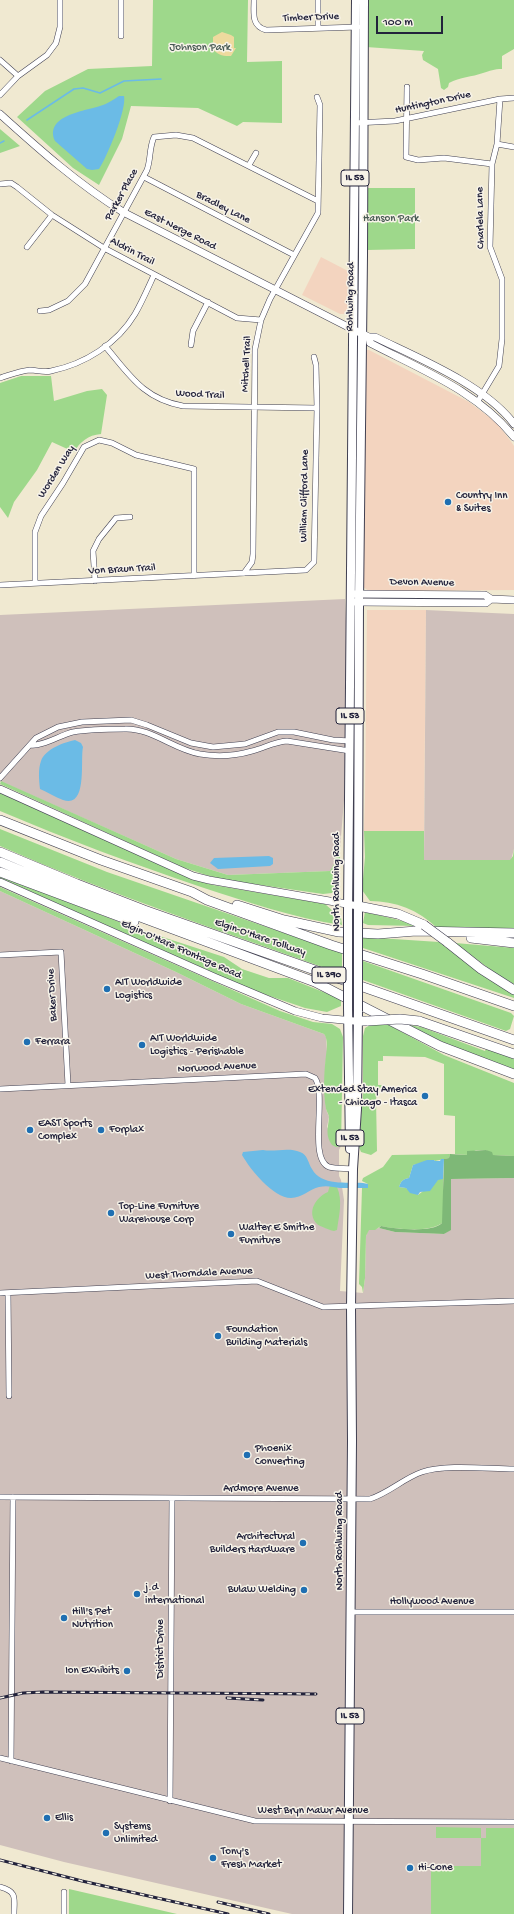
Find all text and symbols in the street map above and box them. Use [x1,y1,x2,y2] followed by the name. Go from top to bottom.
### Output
[378,8,445,34] scale bar
[283,10,339,26] street label: Timber Drive
[383,16,413,30] text: 100 m
[169,41,231,55] park label: Johnson Park
[394,89,472,117] street label: Huntington Drive
[102,167,142,223] street label: Parker Place
[341,170,369,186] road number: IL 53
[474,187,488,249] street label: Charlela Lane
[194,189,252,227] street label: Bradley Lane
[142,206,218,254] street label: East Nerge Road
[363,212,419,226] park label: Hanson Park
[107,235,157,269] street label: Aldrin Trail
[344,262,358,332] street label: Rohlwing Road
[239,336,255,392] street label: Mitchell Trail
[175,387,225,403] street label: Wood Trail
[36,443,78,501] street label: Worden Way
[298,450,312,542] street label: William Clifford Lane
[456,489,508,515] place label: Country Inn & Suites
[443,497,453,507] marker: Country Inn & Suites
[88,562,156,578] street label: Von Braun Trail
[390,576,454,590] street label: Devon Avenue
[336,708,364,724] road number: IL 53
[330,833,344,931] street label: North Rohlwing Road
[213,916,307,960] street label: Elgin-O'Hare Tollway
[119,917,243,983] street label: Elgin-O'Hare Frontage Road
[312,967,346,983] road number: IL 390
[45,968,61,1022] street label: Baker Drive
[115,976,182,1002] place label: AIT Worldwide Logistics
[102,984,112,994] marker: AIT Worldwide Logistics
[150,1032,244,1058] place label: AIT Worldwide Logistics - Perishable
[35,1035,70,1049] place label: Ferrara
[22,1037,32,1047] marker: Ferrara
[137,1040,147,1050] marker: AIT Worldwide Logistics - Perishable
[177,1059,257,1077] street label: Norwood Avenue
[308,1083,417,1109] place label: Extended Stay America - Chicago - Itasca
[420,1091,430,1101] marker: Extended Stay America - Chicago - Itasca
[38,1117,92,1143] place label: EAST Sports Complex
[109,1123,144,1137] place label: Forplax
[25,1125,35,1135] marker: EAST Sports Complex
[96,1125,106,1135] marker: Forplax
[336,1130,364,1146] road number: IL 53
[119,1200,199,1226] place label: Top-Line Furniture Warehouse Corp
[106,1208,116,1218] marker: Top-Line Furniture Warehouse Corp
[239,1221,314,1247] place label: Walter E Smithe Furniture
[226,1229,236,1239] marker: Walter E Smithe Furniture
[145,1265,253,1283] street label: West Thorndale Avenue
[226,1323,307,1349] place label: Foundation Building Materials
[213,1331,223,1341] marker: Foundation Building Materials
[255,1442,305,1468] place label: Phoenix Converting
[242,1450,252,1460] marker: Phoenix Converting
[223,1482,299,1496] street label: Ardmore Avenue
[333,1492,347,1590] street label: North Rohlwing Road
[210,1530,295,1556] place label: Architectural Builders Hardware
[298,1538,308,1548] marker: Architectural Builders Hardware
[145,1581,204,1607] place label: j.d international
[228,1583,296,1597] place label: Bulaw Welding
[299,1585,309,1595] marker: Bulaw Welding
[132,1589,142,1599] marker: j.d international
[390,1595,474,1609] street label: Hollywood Avenue
[72,1605,113,1631] place label: Hill's Pet Nutrition
[59,1613,69,1623] marker: Hill's Pet Nutrition
[154,1619,168,1679] street label: District Drive
[65,1664,119,1678] place label: Ion Exhibits
[122,1666,132,1676] marker: Ion Exhibits
[336,1708,364,1724] road number: IL 53
[258,1804,368,1818] street label: West Bryn Mawr Avenue
[55,1811,73,1825] place label: Ellis
[42,1813,52,1823] marker: Ellis
[114,1820,157,1846] place label: Systems Unlimited
[101,1828,111,1838] marker: Systems Unlimited
[221,1845,281,1871] place label: Tony's Fresh Market
[208,1853,218,1863] marker: Tony's Fresh Market
[418,1861,453,1875] place label: Hi-Cone
[405,1863,415,1873] marker: Hi-Cone

